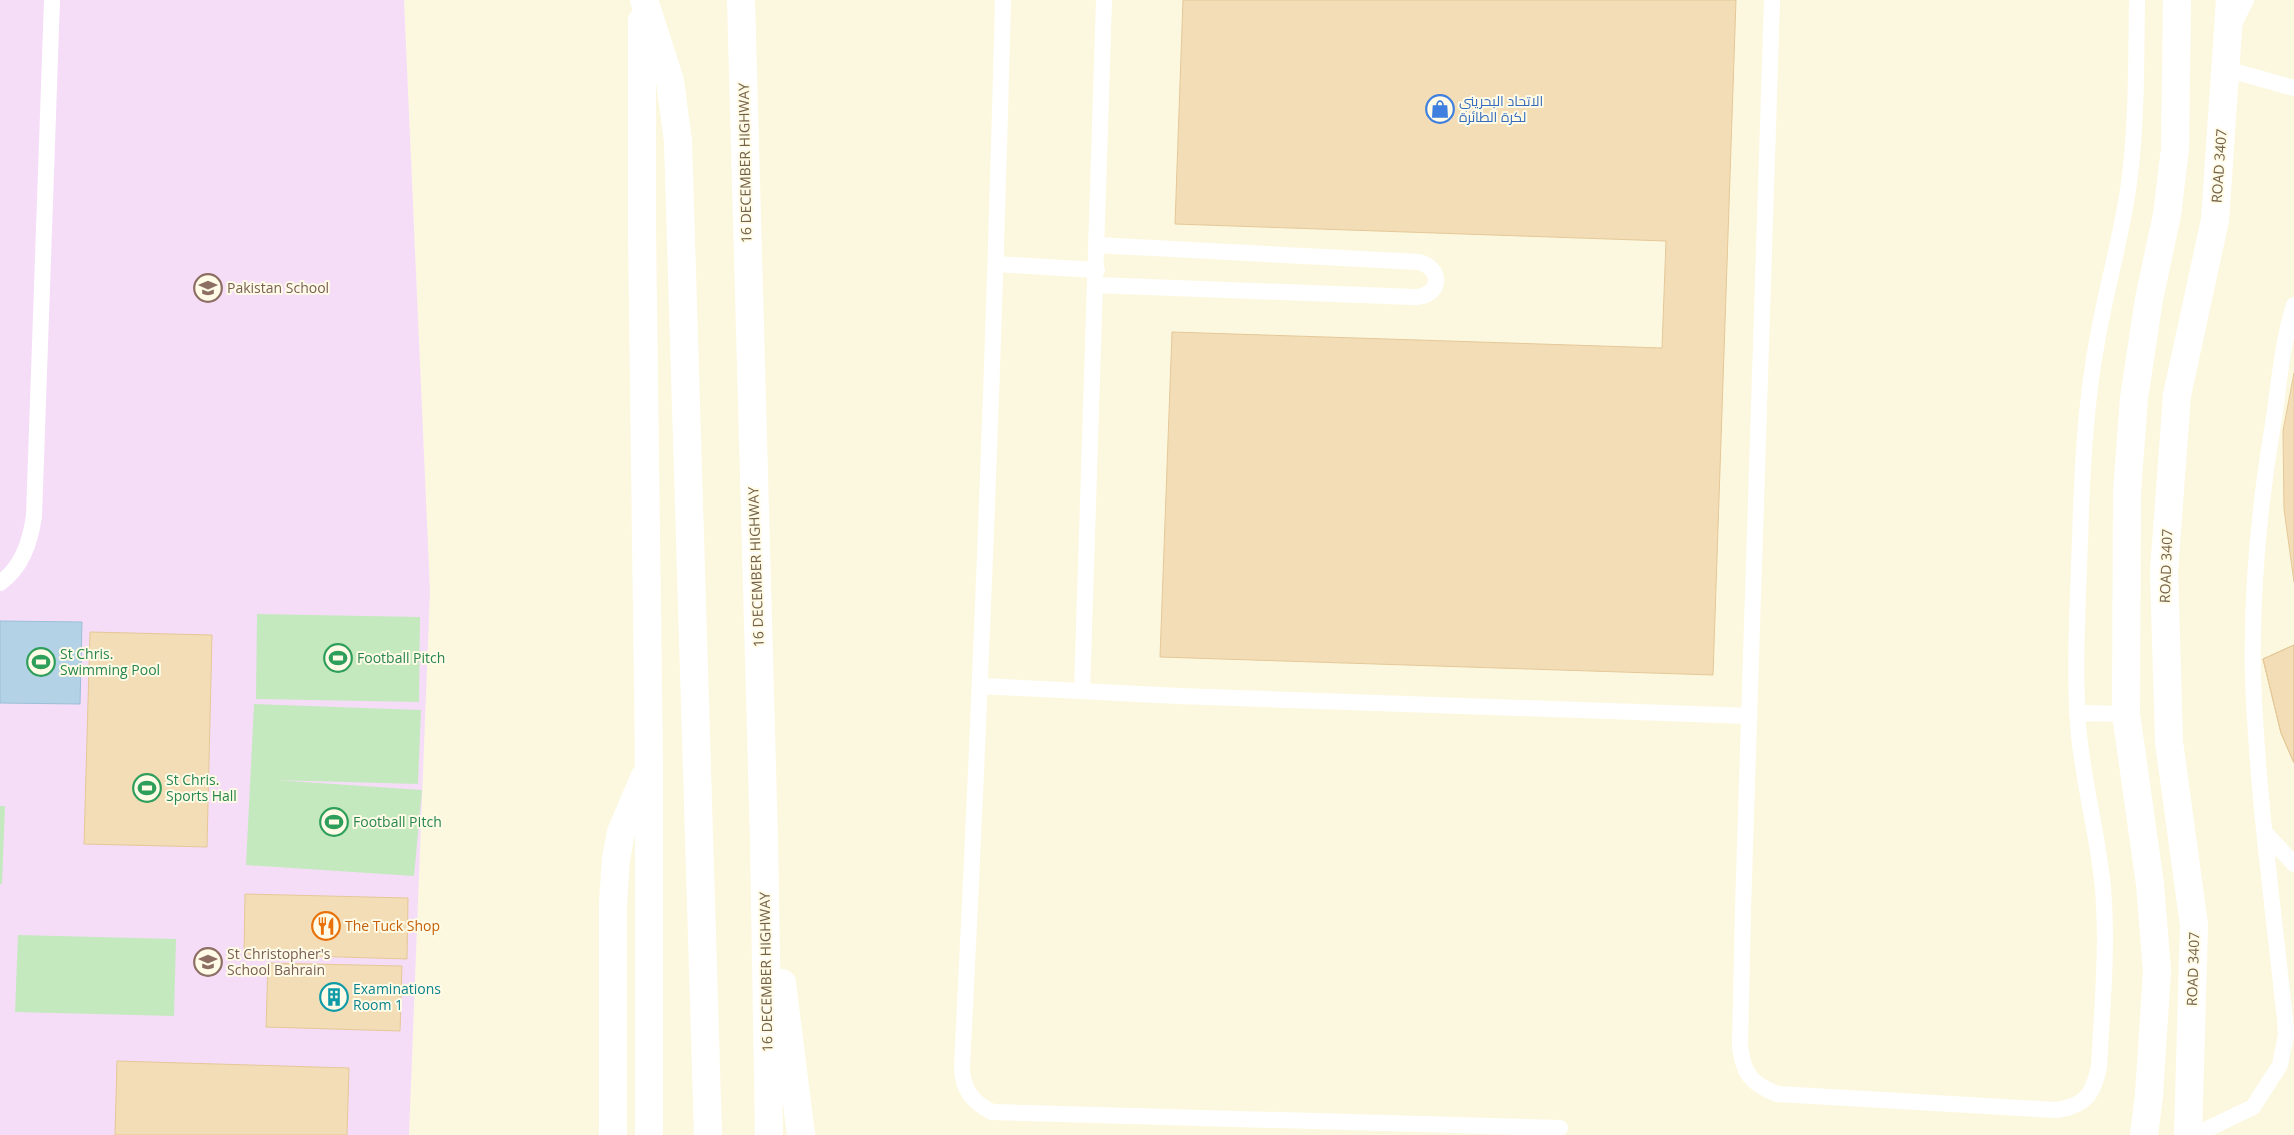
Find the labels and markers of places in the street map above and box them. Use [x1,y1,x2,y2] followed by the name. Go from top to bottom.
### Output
[1459,91,1543,126] place label: الاتحاد البحريني لكرة الطائرة
[1425,94,1455,124] shop icon: الاتحاد البحريني لكرة الطائرة
[193,273,223,303] school or university icon: Pakistan School
[227,278,329,297] place label: Pakistan School
[323,643,353,673] sports icon: Football Pitch
[60,644,160,679] place label: St Chris. Swimming Pool
[26,647,56,677] sports icon: St Chris. Swimming Pool
[357,648,445,667] place label: Football Pitch
[166,770,237,805] place label: St Chris. Sports Hall
[132,773,162,803] sports icon: St Chris. Sports Hall
[319,807,349,837] sports icon: Football PItch
[353,812,442,831] place label: Football PItch
[311,911,341,941] restaurant icon: The Tuck Shop
[345,916,440,935] place label: The Tuck Shop
[227,944,331,979] place label: St Christopher's School Bahrain
[193,947,223,977] school or university icon: St Christopher's School Bahrain
[353,979,441,1014] place label: Examinations Room 1
[319,982,349,1012] building icon: Examinations Room 1

